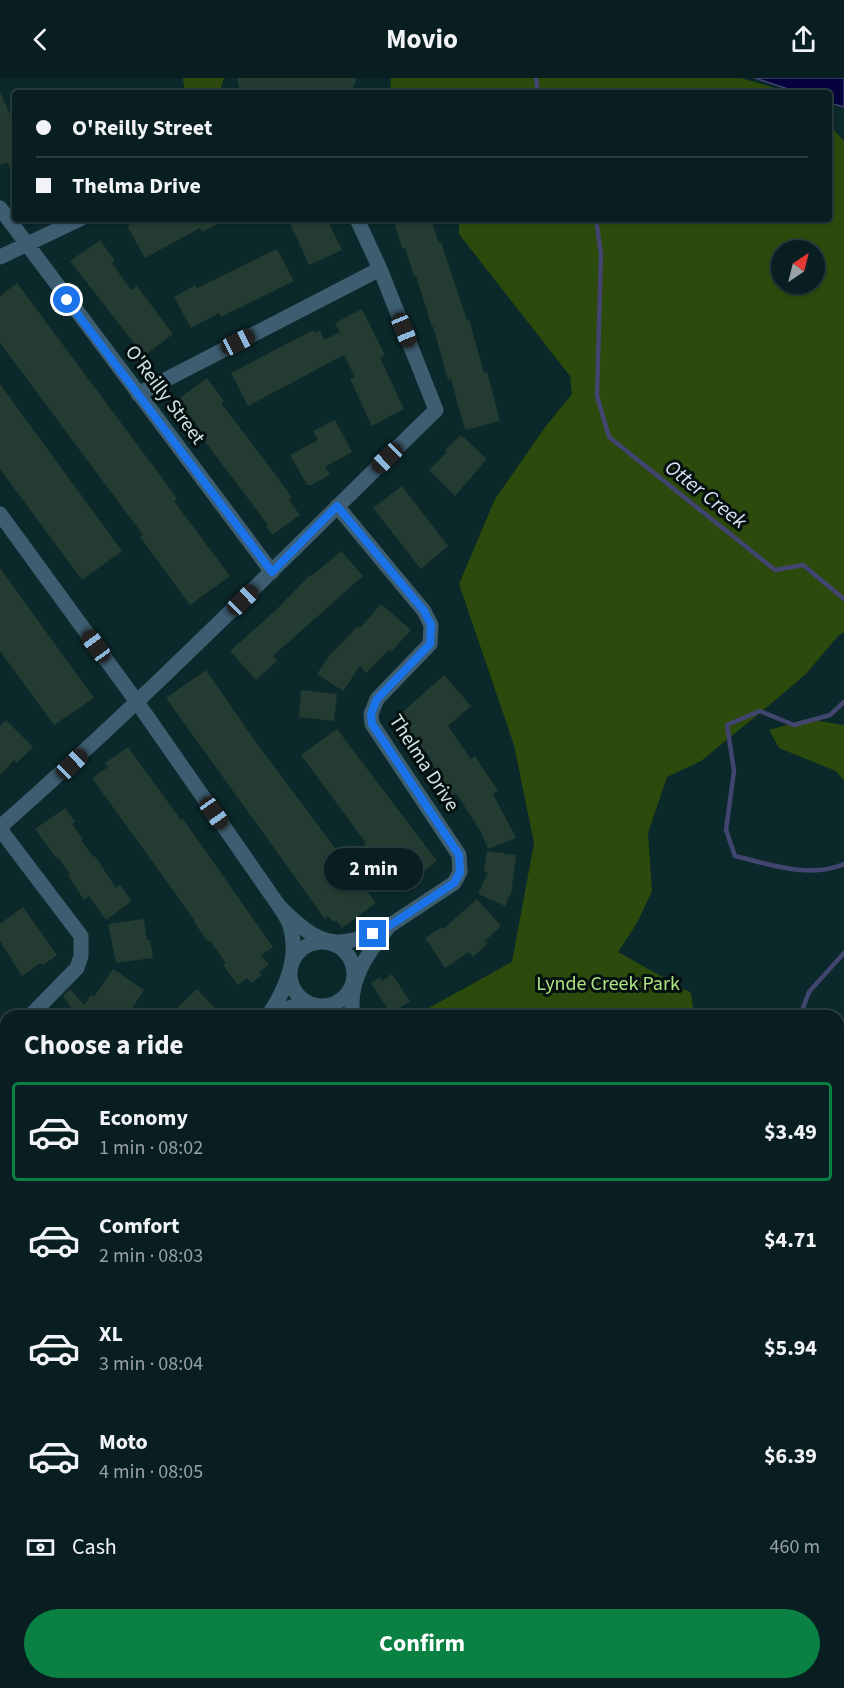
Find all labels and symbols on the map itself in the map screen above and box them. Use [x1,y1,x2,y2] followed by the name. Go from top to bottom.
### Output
[771,240,825,294] north arrow
[53,286,80,313] route start
[389,310,419,350] car
[218,326,258,358] car
[118,339,212,451] street label: O'Reilly Street
[368,439,406,477] car
[659,452,754,536] water label: Otter Creek
[224,581,262,619] car
[78,626,114,666] car
[382,709,466,817] street label: Thelma Drive
[53,745,91,783] car
[196,793,232,833] car
[324,847,422,889] callout: 2 min
[359,920,386,947] route end
[536,970,680,998] park label: Lynde Creek Park

